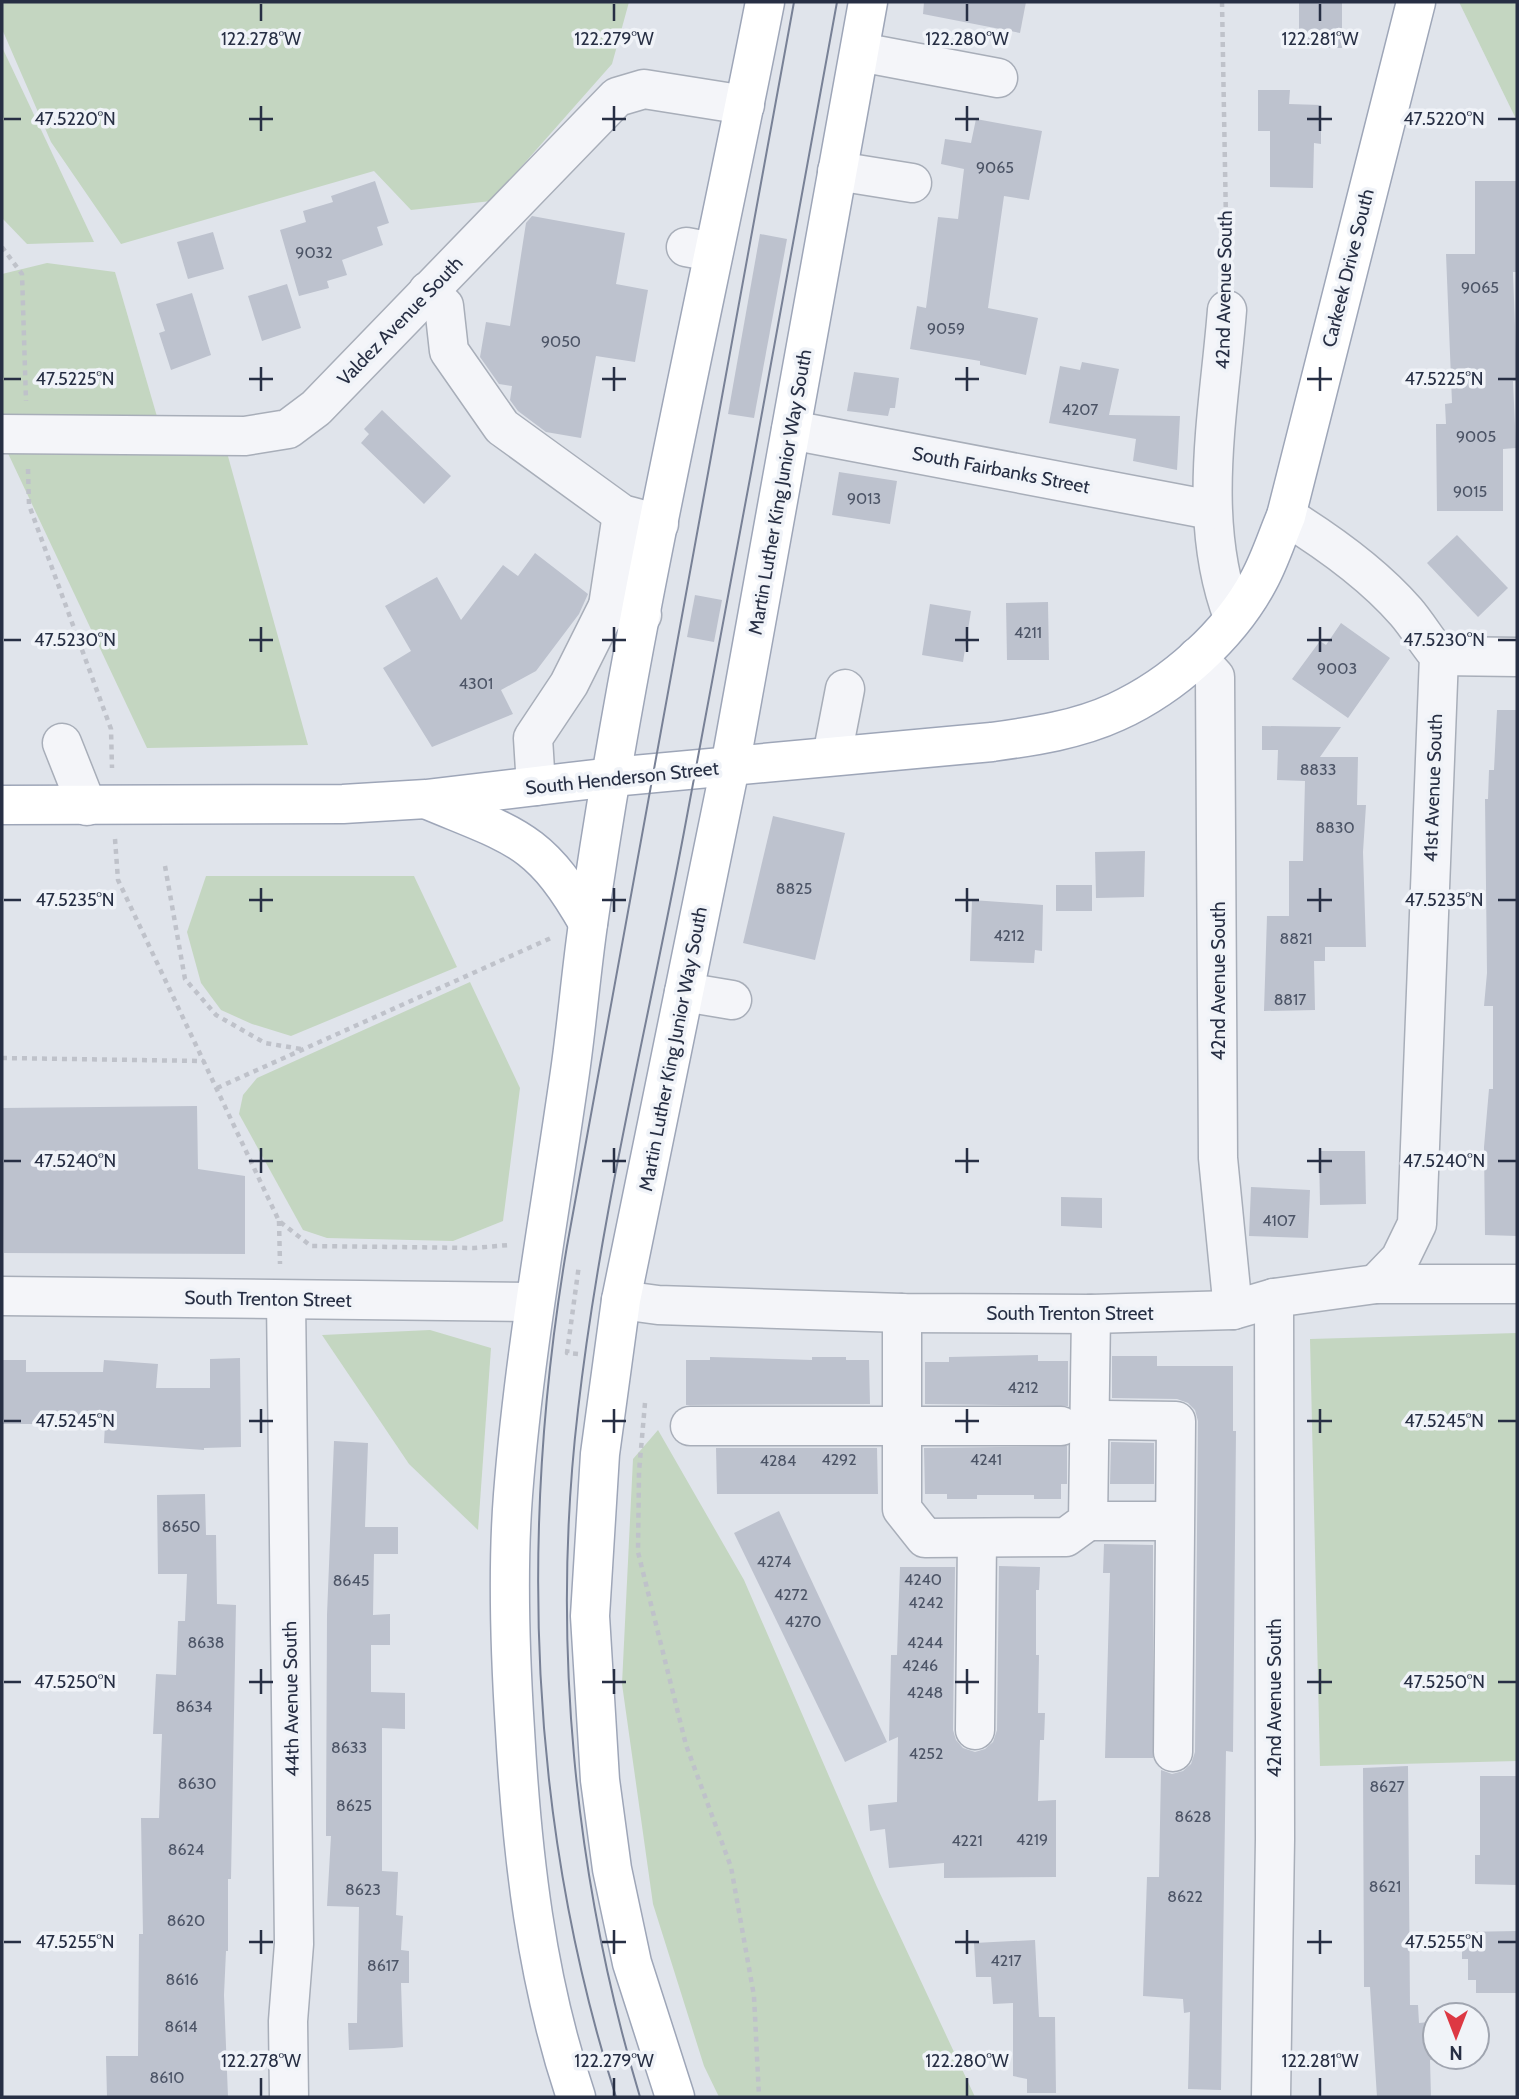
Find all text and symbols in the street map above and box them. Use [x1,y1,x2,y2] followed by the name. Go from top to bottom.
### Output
[221,28,301,50] text: 122.278°W
[574,28,654,50] text: 122.279°W
[925,28,1009,50] text: 122.280°W
[1282,28,1358,50] text: 122.281°W
[34,108,116,130] text: 47.5220°N
[1403,108,1485,130] text: 47.5220°N
[976,158,1014,177] house number: 9065
[1317,186,1379,350] street label: Carkeek Drive South
[1211,210,1237,370] street label: 42nd Avenue South
[295,243,333,262] house number: 9032
[332,252,468,390] street label: Valdez Avenue South
[1461,278,1499,297] house number: 9065
[927,319,965,338] house number: 9059
[541,332,581,351] house number: 9050
[744,347,816,637] street label: Martin Luther King Junior Way South
[36,368,114,390] text: 47.5225°N
[1405,368,1483,390] text: 47.5225°N
[1062,400,1098,419] house number: 4207
[1456,427,1496,446] house number: 9005
[910,442,1092,499] street label: South Fairbanks Street
[1453,482,1487,501] house number: 9015
[847,489,881,508] house number: 9013
[1014,623,1042,642] house number: 4211
[34,629,116,651] text: 47.5230°N
[1403,629,1485,651] text: 47.5230°N
[1317,659,1357,678] house number: 9003
[459,674,493,693] house number: 4301
[1419,713,1447,863] street label: 41st Avenue South
[524,756,720,800] street label: South Henderson Street
[1300,760,1336,779] house number: 8833
[1315,818,1355,837] house number: 8830
[776,879,812,898] house number: 8825
[35,889,115,911] text: 47.5235°N
[1404,889,1484,911] text: 47.5235°N
[1207,901,1230,1061] street label: 42nd Avenue South
[634,905,712,1193] street label: Martin Luther King Junior Way South
[993,926,1025,945] house number: 4212
[1280,929,1313,948] house number: 8821
[1274,990,1306,1009] house number: 8817
[34,1150,116,1172] text: 47.5240°N
[1403,1150,1485,1172] text: 47.5240°N
[1262,1211,1296,1230] house number: 4107
[184,1286,352,1312] street label: South Trenton Street
[986,1302,1154,1325] street label: South Trenton Street
[1007,1378,1039,1397] house number: 4212
[35,1410,115,1432] text: 47.5245°N
[1404,1410,1484,1432] text: 47.5245°N
[821,1450,857,1469] house number: 4292
[970,1450,1002,1469] house number: 4241
[760,1451,796,1470] house number: 4284
[162,1517,200,1536] house number: 8650
[757,1552,791,1571] house number: 4274
[904,1570,942,1589] house number: 4240
[333,1571,369,1590] house number: 8645
[774,1585,808,1604] house number: 4272
[908,1593,944,1612] house number: 4242
[785,1612,821,1631] house number: 4270
[1263,1618,1286,1778] street label: 42nd Avenue South
[278,1621,304,1777] street label: 44th Avenue South
[187,1633,225,1652] house number: 8638
[907,1633,943,1652] house number: 4244
[902,1656,938,1675] house number: 4246
[34,1671,116,1693] text: 47.5250°N
[1403,1671,1485,1693] text: 47.5250°N
[907,1683,943,1702] house number: 4248
[176,1697,212,1716] house number: 8634
[331,1738,367,1757] house number: 8633
[909,1744,943,1763] house number: 4252
[178,1774,216,1793] house number: 8630
[1369,1777,1405,1796] house number: 8627
[336,1796,372,1815] house number: 8625
[1175,1807,1211,1826] house number: 8628
[1016,1830,1048,1849] house number: 4219
[951,1831,983,1850] house number: 4221
[168,1840,204,1859] house number: 8624
[1369,1877,1401,1896] house number: 8621
[345,1880,381,1899] house number: 8623
[1167,1887,1203,1906] house number: 8622
[167,1911,205,1930] house number: 8620
[35,1931,115,1953] text: 47.5255°N
[1404,1931,1484,1953] text: 47.5255°N
[991,1951,1021,1970] house number: 4217
[367,1956,399,1975] house number: 8617
[166,1970,198,1989] house number: 8616
[1421,2001,1491,2071] north arrow
[164,2017,198,2036] house number: 8614
[1449,2041,1463,2064] text: N
[221,2050,301,2072] text: 122.278°W
[574,2050,654,2072] text: 122.279°W
[925,2050,1009,2072] text: 122.280°W
[1282,2050,1358,2072] text: 122.281°W
[149,2068,185,2087] house number: 8610

